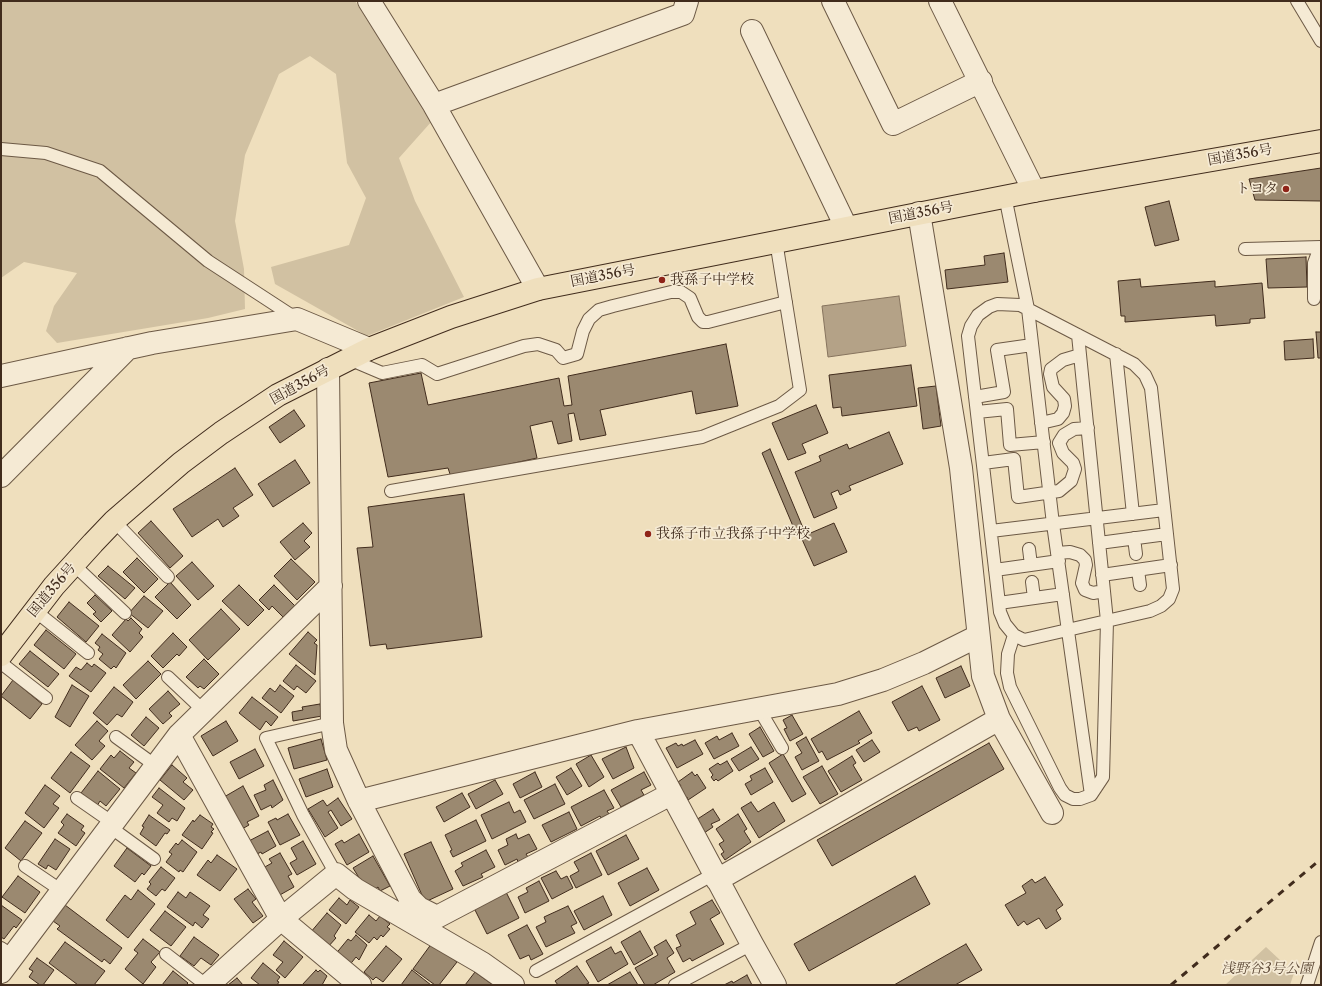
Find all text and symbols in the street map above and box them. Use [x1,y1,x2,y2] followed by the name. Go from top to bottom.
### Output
[1206,141,1274,169] street label: 国道356号
[1236,181,1278,197] place label: トヨタ
[1281,184,1291,194] marker: トヨタ
[887,199,955,227] street label: 国道356号
[569,262,637,290] street label: 国道356号
[670,272,754,288] place label: 我孫子中学校
[657,275,667,285] marker: 我孫子中学校
[267,362,333,408] street label: 国道356号
[656,526,810,542] place label: 我孫子市立我孫子中学校
[643,529,653,539] marker: 我孫子市立我孫子中学校
[25,560,79,620] street label: 国道356号
[1221,961,1313,977] park label: 浅野谷3号公園

